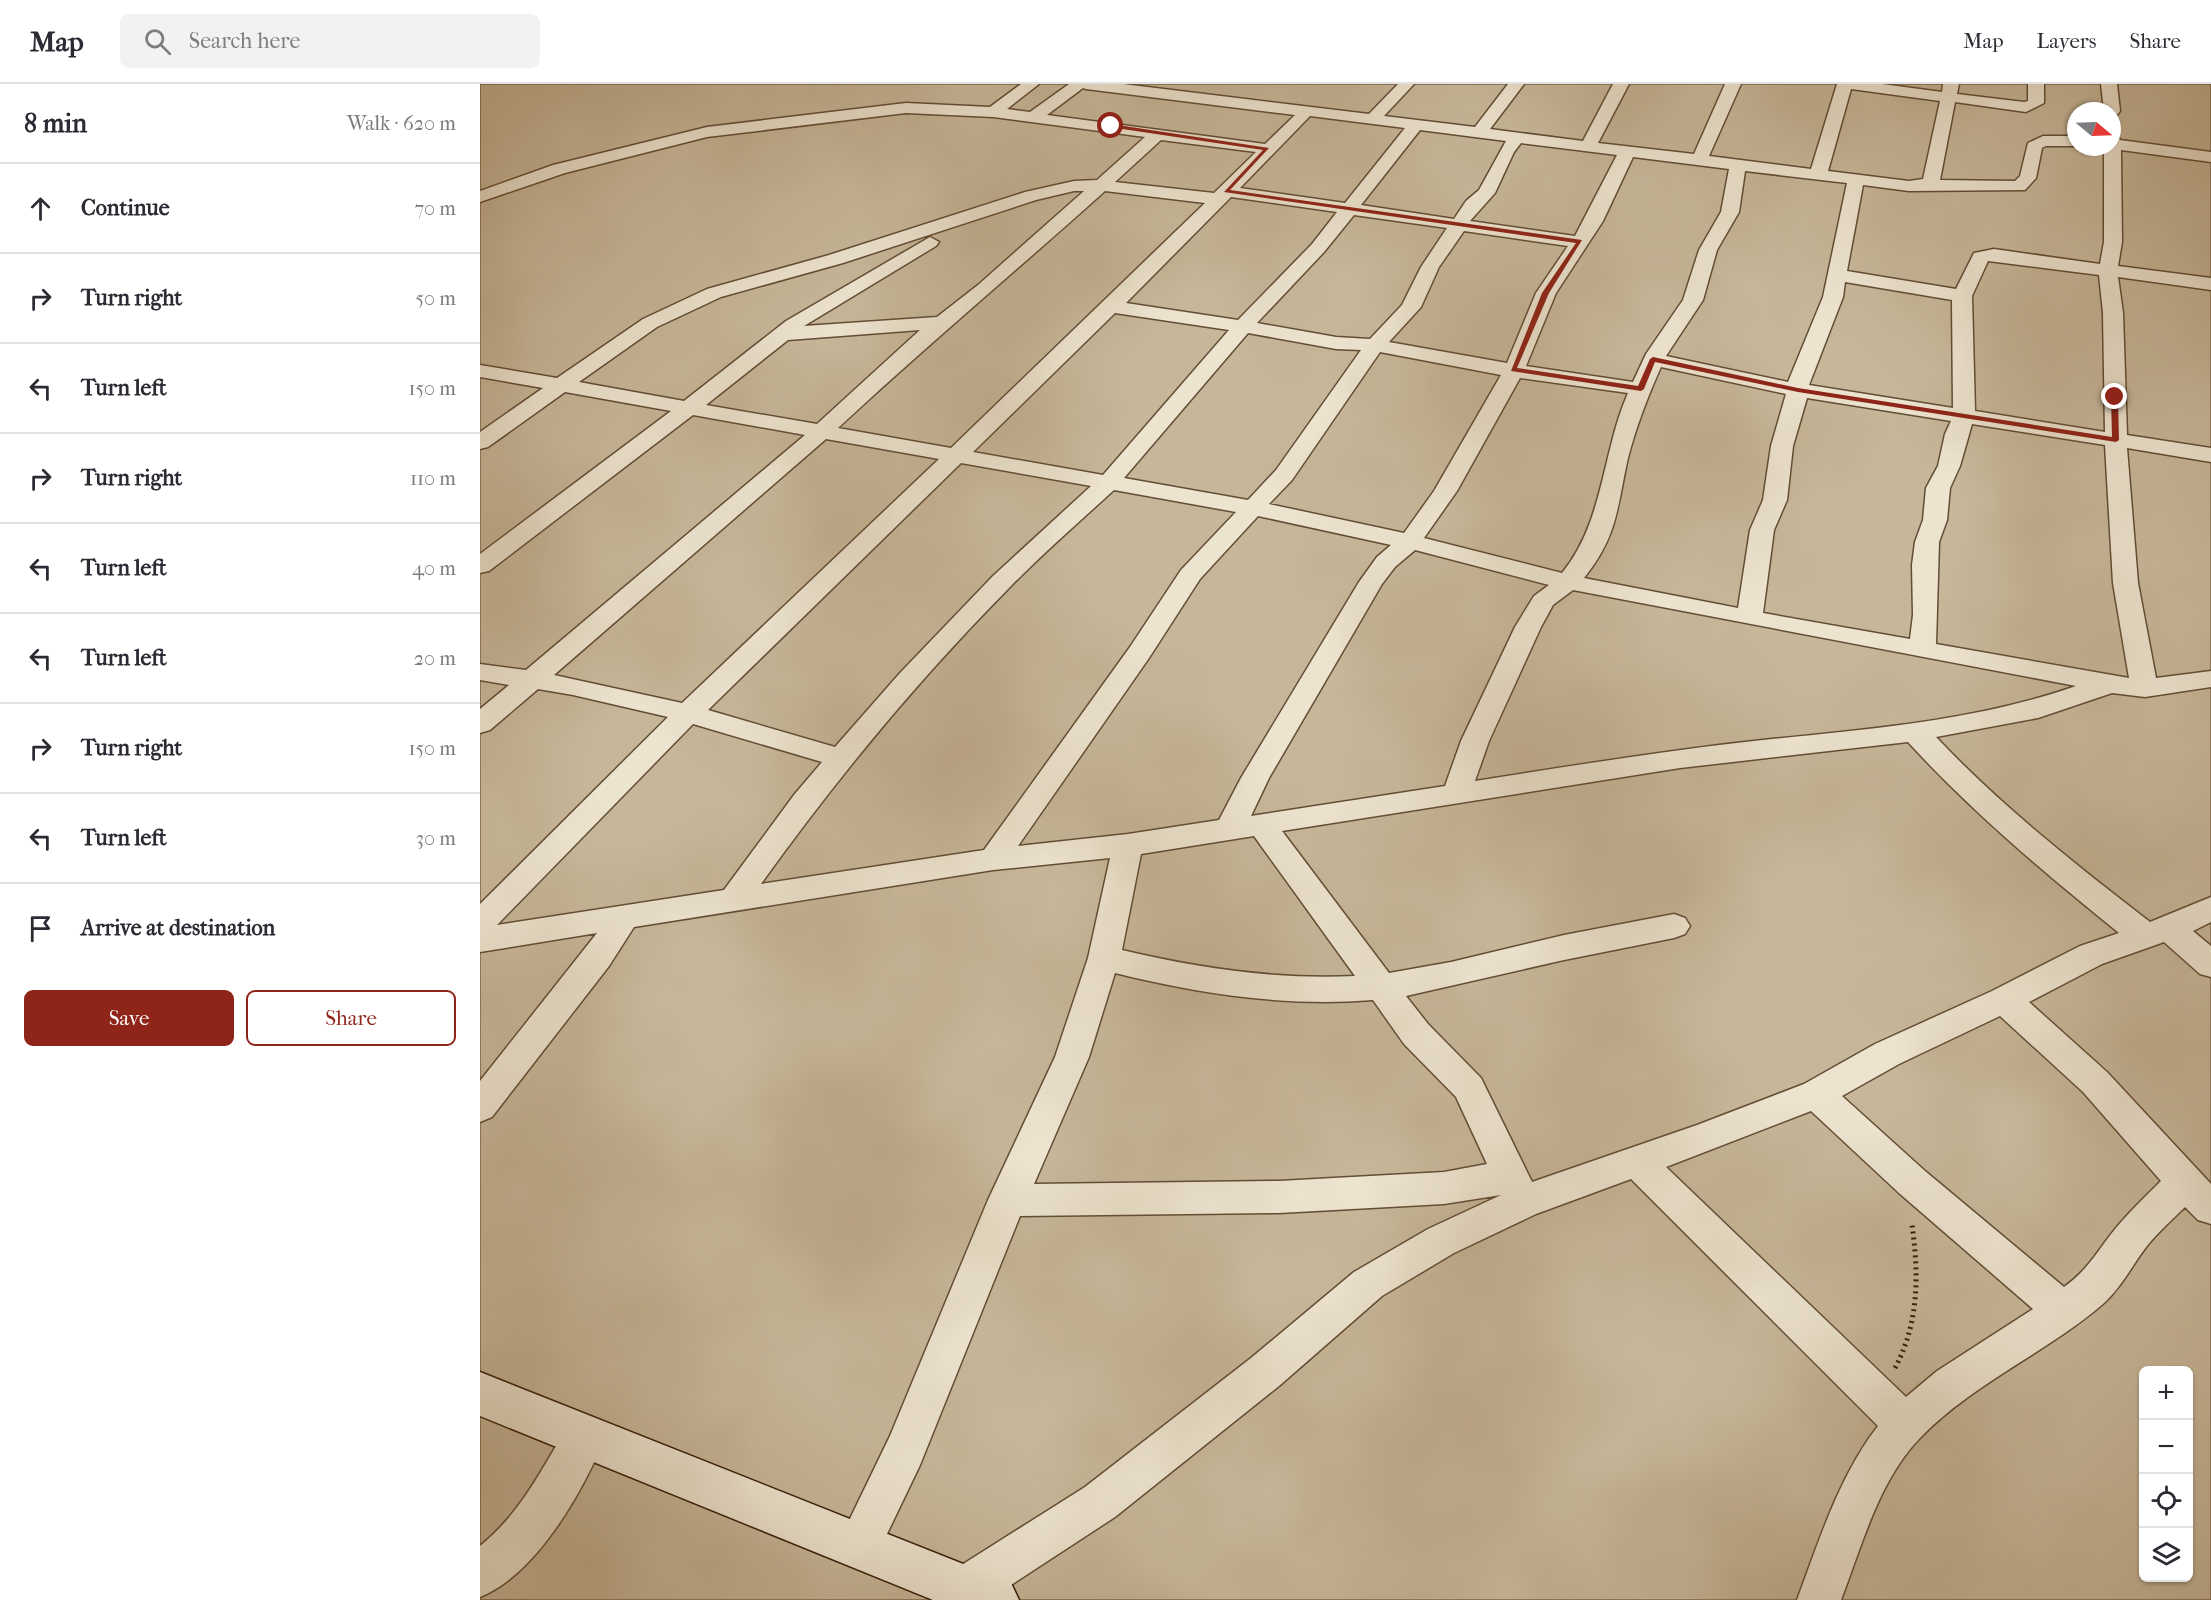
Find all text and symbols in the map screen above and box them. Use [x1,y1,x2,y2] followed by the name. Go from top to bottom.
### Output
[120,14,540,68] search box
[30,25,84,58] text: Map
[141,25,174,58] icon: search
[189,28,300,54] text: Search here
[1963,29,2004,53] text: Map
[2037,29,2096,53] text: Layers
[2129,29,2181,53] text: Share
[2067,102,2121,156] north arrow
[24,108,87,139] text: 8 min
[347,112,456,135] text: Walk · 620 m
[1097,112,1123,138] route start
[24,192,57,225] icon: ahead
[81,195,170,221] text: Continue
[414,197,456,220] text: 70 m
[24,282,57,315] icon: right
[81,285,182,311] text: Turn right
[415,287,456,310] text: 50 m
[24,372,57,405] icon: left
[81,375,167,401] text: Turn left
[408,377,456,400] text: 150 m
[2101,383,2127,409] route end
[24,462,57,495] icon: right
[81,465,182,491] text: Turn right
[410,467,456,490] text: 110 m
[24,552,57,585] icon: left
[81,555,167,581] text: Turn left
[412,557,456,580] text: 40 m
[24,642,57,675] icon: left
[81,645,167,671] text: Turn left
[414,647,456,670] text: 20 m
[24,732,57,765] icon: right
[81,735,182,761] text: Turn right
[408,737,456,760] text: 150 m
[24,822,57,855] icon: left
[81,825,167,851] text: Turn left
[416,827,456,850] text: 30 m
[24,912,57,945] icon: arrive
[81,915,275,941] text: Arrive at destination
[24,990,234,1046] button: Save
[246,990,456,1046] button: Share
[2139,1366,2193,1582] map controls
[2139,1366,2193,1420] button: +
[2139,1420,2193,1474] button: −
[2139,1474,2193,1528] button: locate
[2139,1528,2193,1582] button: layers

